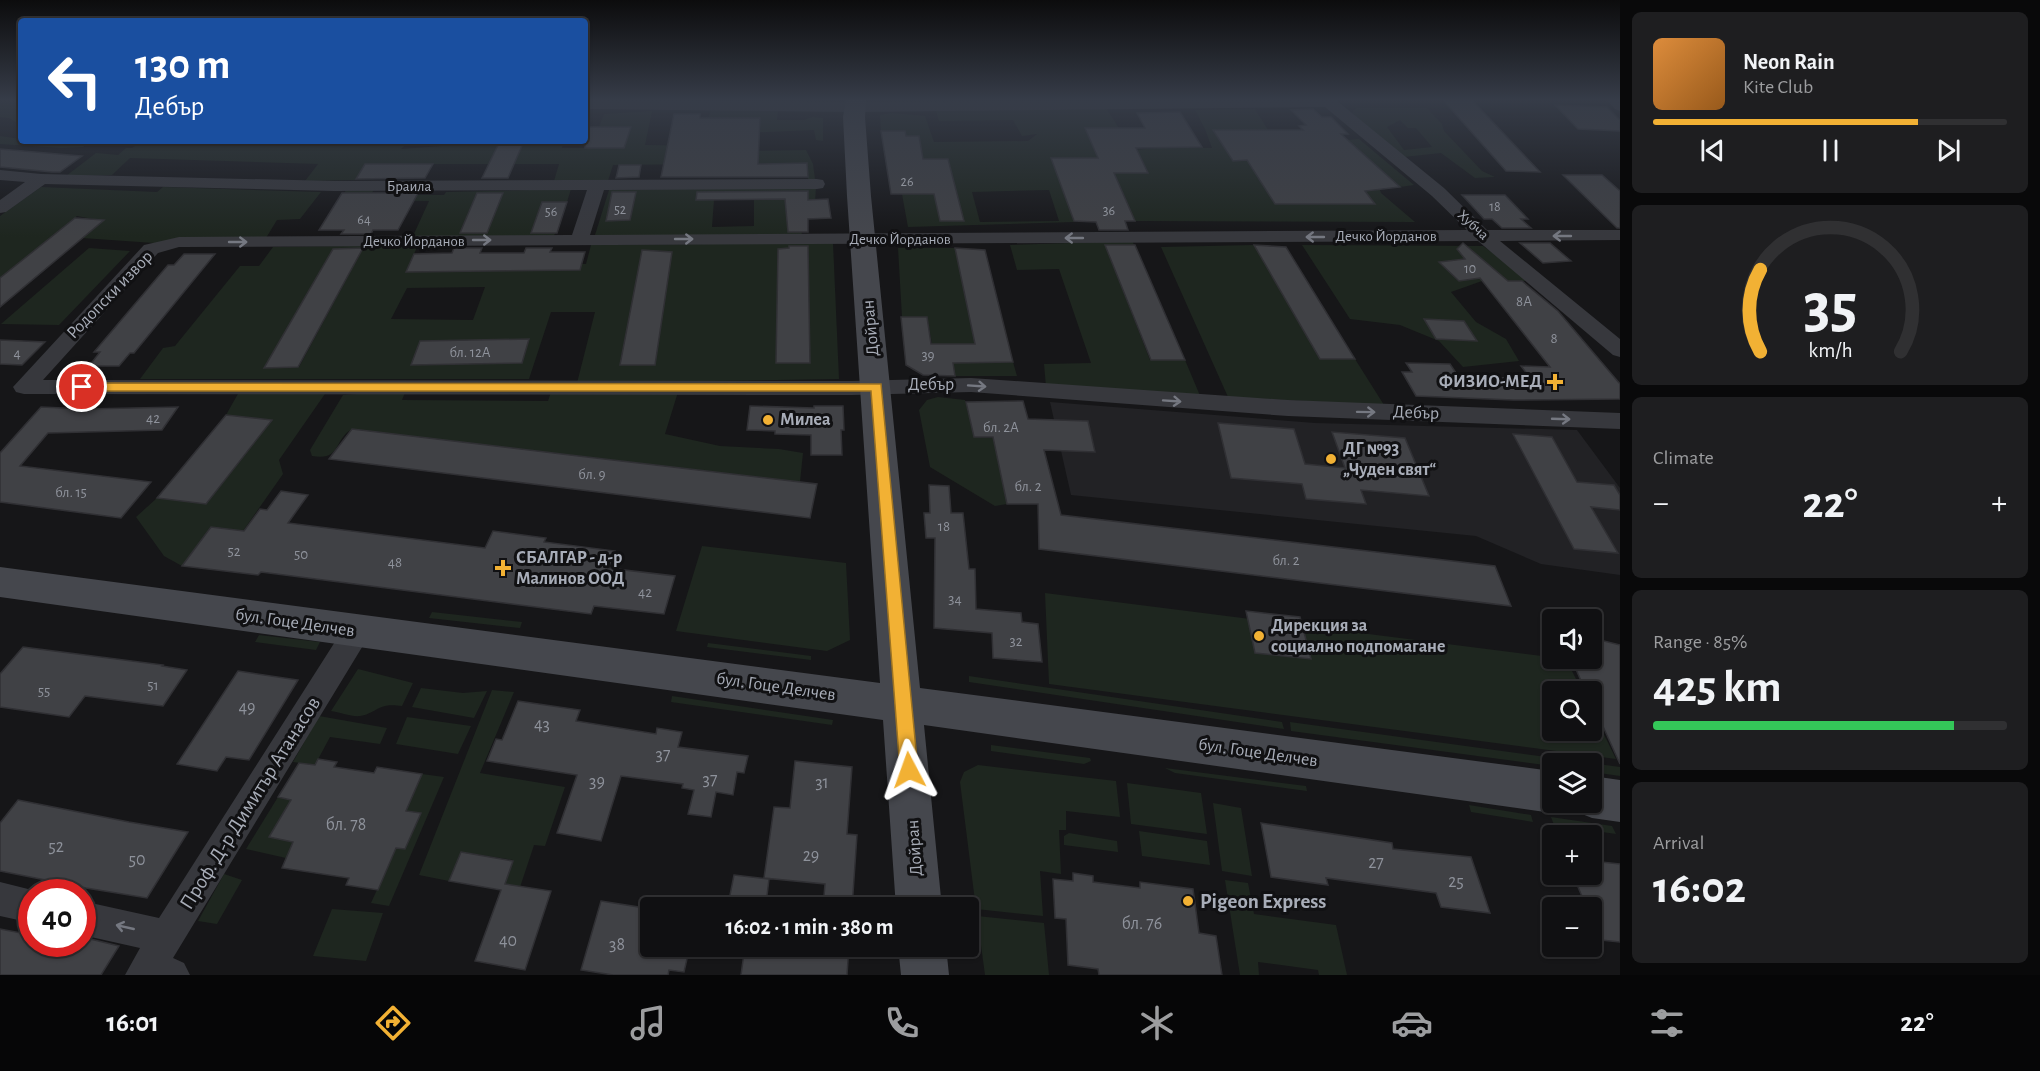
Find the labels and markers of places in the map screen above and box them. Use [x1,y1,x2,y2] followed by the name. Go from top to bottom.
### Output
[56,361,107,412] pin
[1439,373,1542,391] place label: ФИЗИО-МЕД
[1546,373,1564,391] marker: ФИЗИО-МЕД
[780,411,831,429] place label: Милеа
[761,413,775,427] marker: Милеа
[1343,440,1436,479] place label: ДГ №93 „Чуден свят“
[1324,452,1338,466] marker: ДГ №93 „Чуден свят“
[516,549,624,588] place label: СБАЛГАР - д-р Малинов ООД
[494,559,512,577] marker: СБАЛГАР - д-р Малинов ООД
[1271,617,1446,656] place label: Дирекция за социално подпомагане
[1252,629,1266,643] marker: Дирекция за социално подпомагане
[1200,891,1326,912] place label: Pigeon Express
[1181,894,1195,908] marker: Pigeon Express

